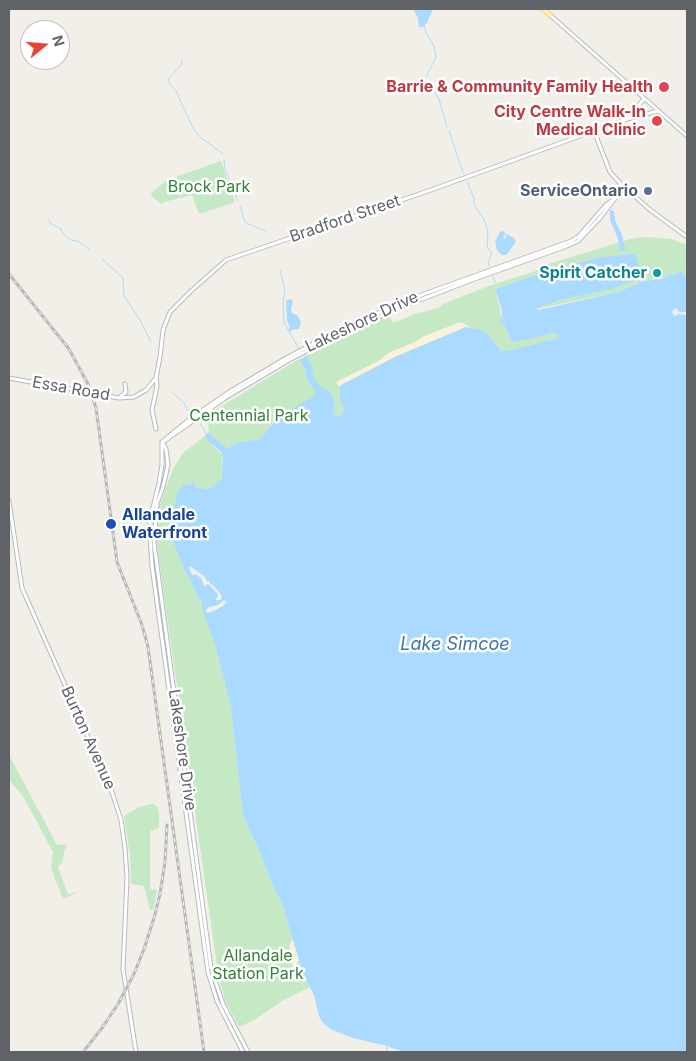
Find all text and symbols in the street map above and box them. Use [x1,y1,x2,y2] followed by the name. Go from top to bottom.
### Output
[20,20,70,70] north arrow
[49,33,69,48] text: N
[386,77,653,97] place label: Barrie & Community Family Health
[657,80,671,94] marker: Barrie & Community Family Health
[494,102,646,140] place label: City Centre Walk-In Medical Clinic
[650,114,664,128] marker: City Centre Walk-In Medical Clinic
[168,177,250,197] park label: Brock Park
[520,181,638,201] place label: ServiceOntario
[642,185,654,197] marker: ServiceOntario
[287,191,403,247] street label: Bradford Street
[539,263,647,283] place label: Spirit Catcher
[651,267,663,279] marker: Spirit Catcher
[302,287,422,357] street label: Lakeshore Drive
[31,373,111,405] street label: Essa Road
[189,406,309,426] park label: Centennial Park
[122,505,207,543] place label: Allandale Waterfront
[104,517,118,531] marker: Allandale Waterfront
[400,634,510,656] water label: Lake Simcoe
[57,683,119,793] street label: Burton Avenue
[164,688,200,812] street label: Lakeshore Drive
[212,946,304,984] park label: Allandale Station Park

